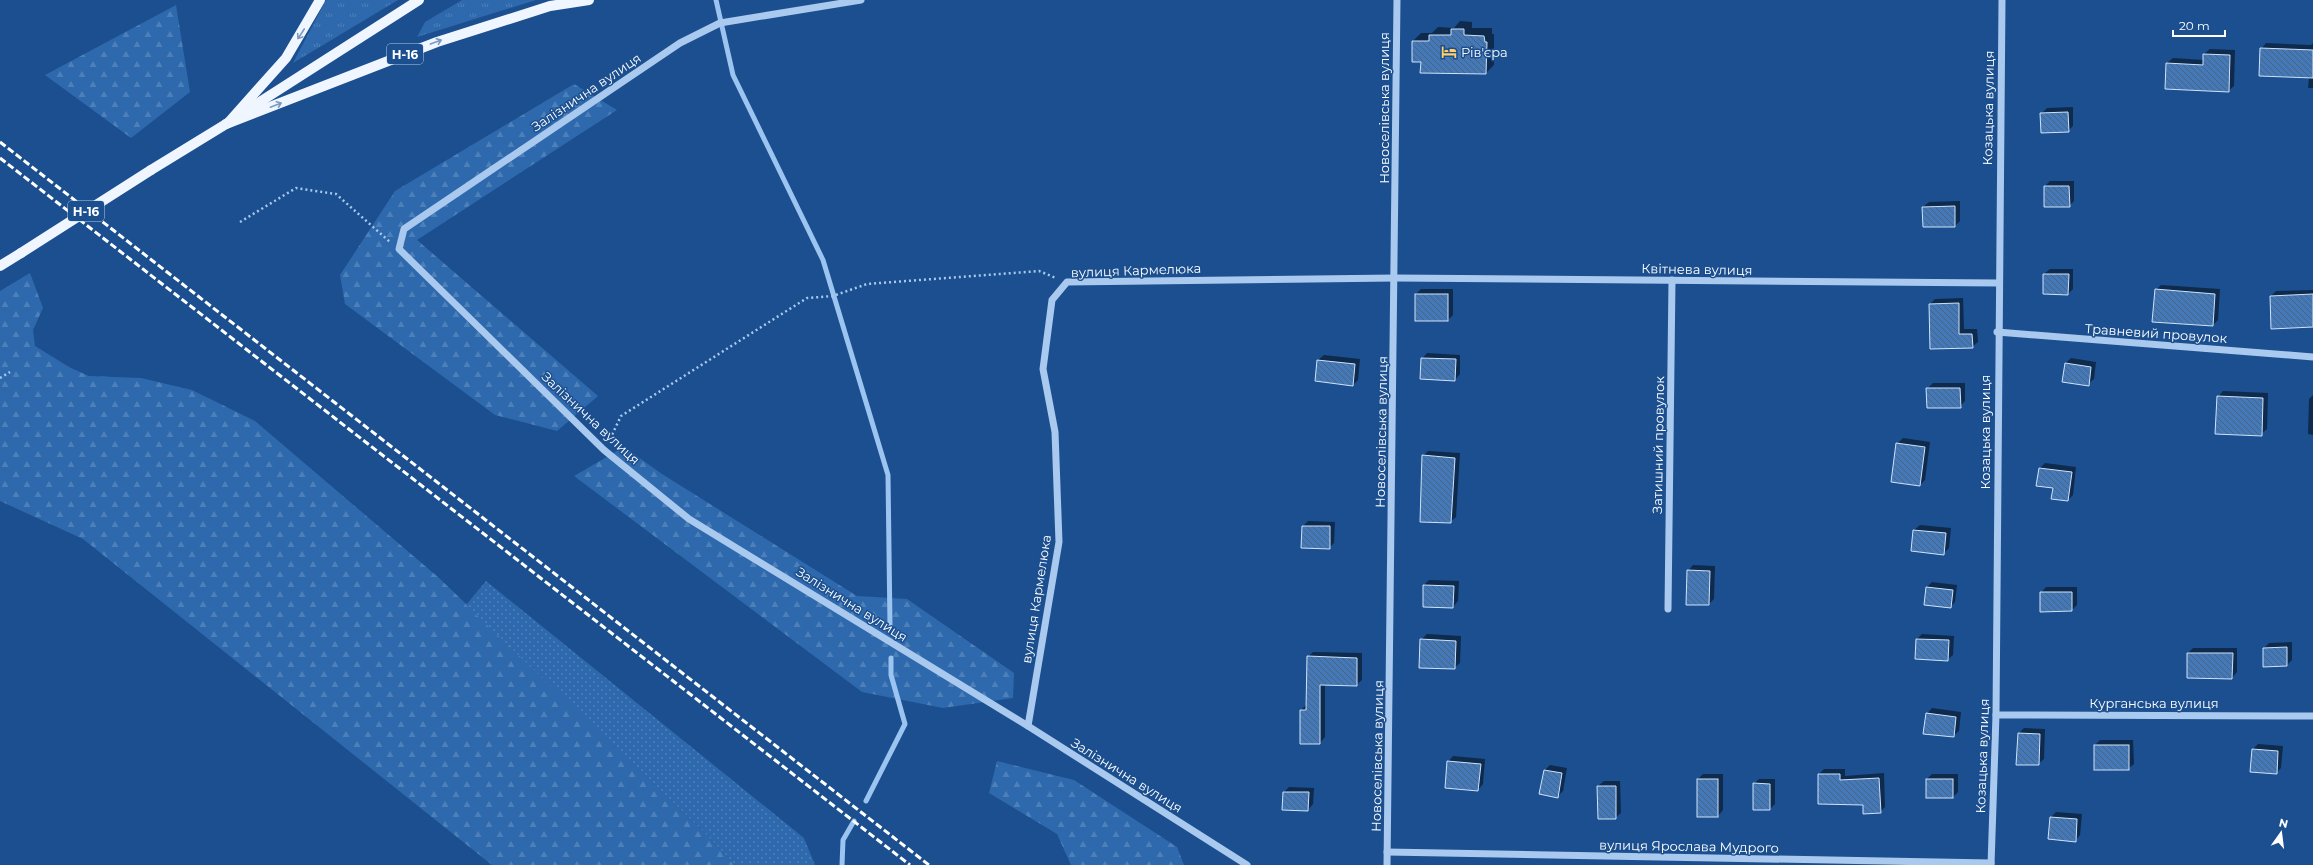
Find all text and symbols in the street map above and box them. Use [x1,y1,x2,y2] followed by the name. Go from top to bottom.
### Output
[2173,12,2225,38] scale bar
[2179,18,2210,33] text: 20 m
[297,28,305,39] one-way arrow
[1376,32,1392,184] street label: Новоселівська вулиця
[429,38,441,46] one-way arrow
[1440,43,1458,61] hotel icon: Рів'єра
[387,44,423,64] road number: Н-16
[1461,44,1508,60] place label: Рів'єра
[528,49,644,135] street label: Залізнична вулиця
[1979,50,1997,166] street label: Козацька вулиця
[269,100,281,108] one-way arrow
[68,201,104,221] road number: Н-16
[1071,260,1201,280] street label: вулиця Кармелюка
[1641,260,1753,278] street label: Квітнева вулиця
[2084,320,2228,346] street label: Травневий провулок
[1372,356,1390,508] street label: Новоселівська вулиця
[539,368,643,468] street label: Залізнична вулиця
[1977,375,1993,489] street label: Козацька вулиця
[1649,376,1667,514] street label: Затишний провулок
[1018,533,1054,665] street label: вулиця Кармелюка
[793,563,911,645] street label: Залізнична вулиця
[1368,680,1386,832] street label: Новоселівська вулиця
[2089,695,2219,711] street label: Курганська вулиця
[1972,698,1992,814] street label: Козацька вулиця
[1068,734,1186,816] street label: Залізнична вулиця
[2261,813,2301,853] north arrow
[2277,815,2289,831] text: N
[1599,836,1779,856] street label: вулиця Ярослава Мудрого

